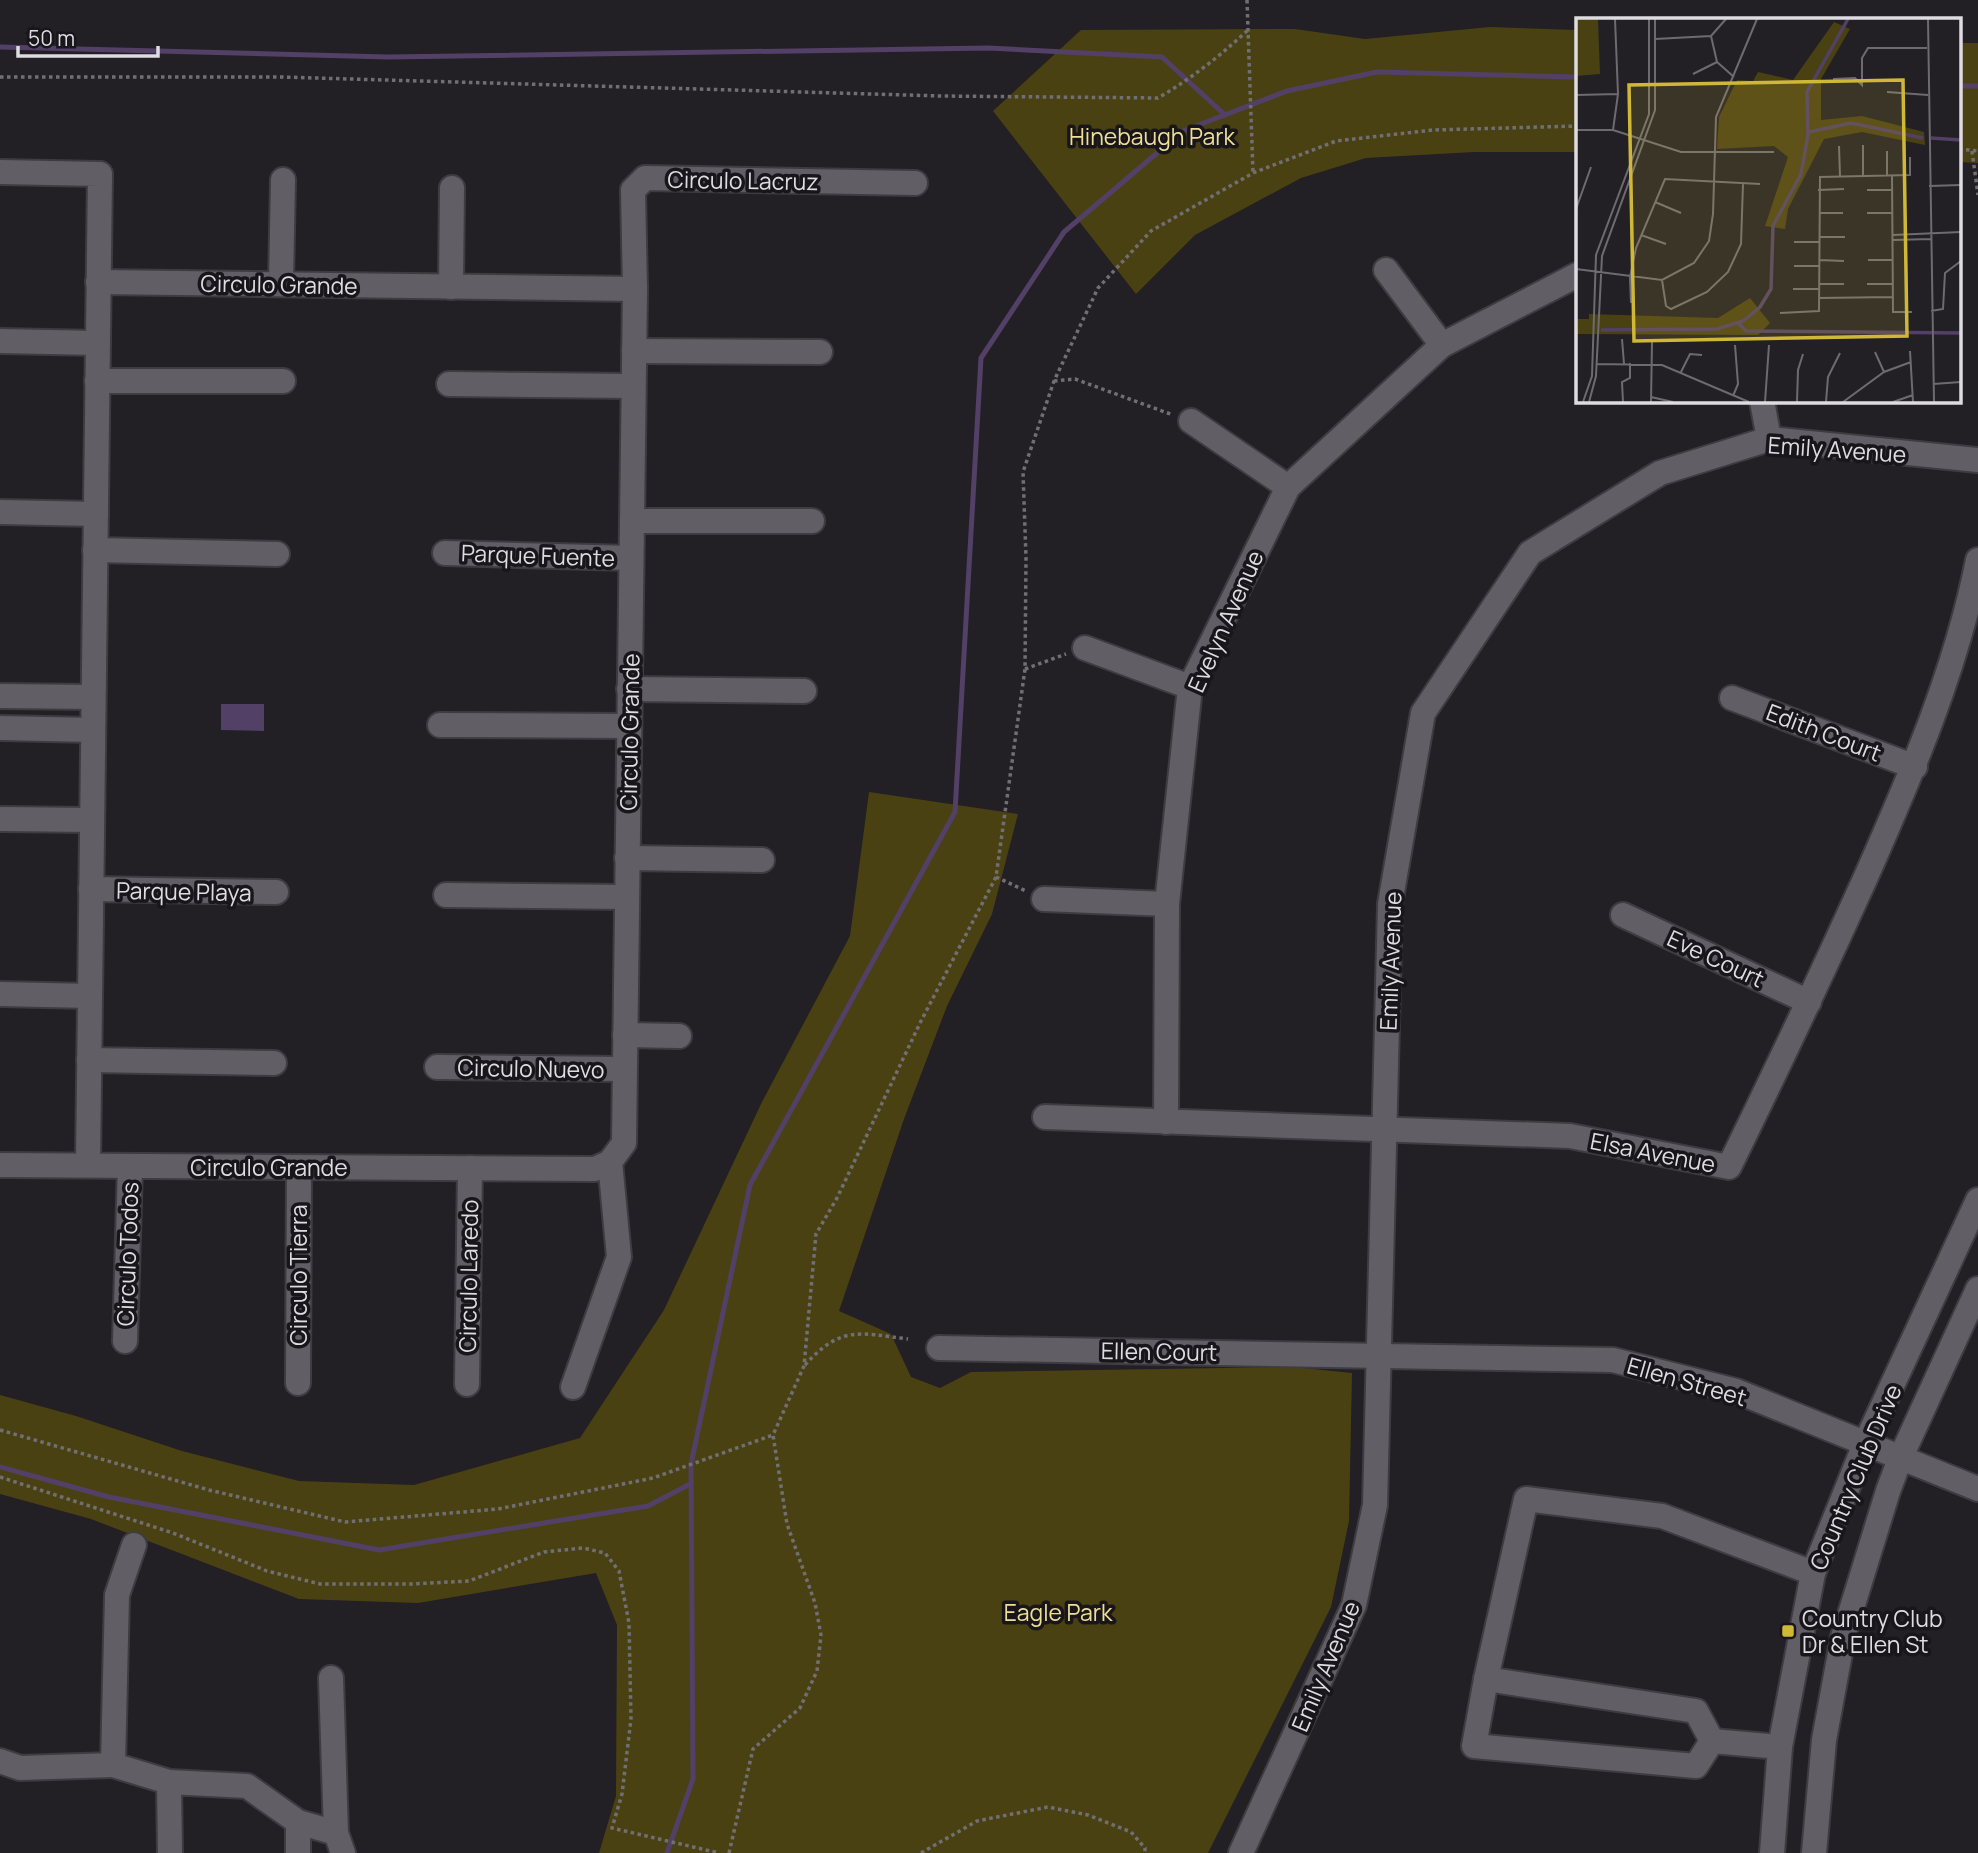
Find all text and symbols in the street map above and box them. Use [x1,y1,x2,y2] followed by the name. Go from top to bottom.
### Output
[18,14,158,58] scale bar
[1576,18,1960,402] inset map
[28,24,75,52] text: 50 m
[1069,120,1236,152] park label: Hinebaugh Park
[667,163,819,197] street label: Circulo Lacruz
[200,267,358,301] street label: Circulo Grande
[1767,428,1907,470] street label: Emily Avenue
[461,536,615,574] street label: Parque Fuente
[1179,545,1271,697] street label: Evelyn Avenue
[612,653,646,811] street label: Circulo Grande
[1762,695,1886,769] street label: Edith Court
[116,874,252,908] street label: Parque Playa
[1372,891,1408,1031] street label: Emily Avenue
[1662,922,1770,994] street label: Eve Court
[457,1051,605,1085] street label: Circulo Nuevo
[1588,1124,1718,1180] street label: Elsa Avenue
[190,1151,348,1183] street label: Circulo Grande
[108,1181,146,1327] street label: Circulo Todos
[451,1199,485,1353] street label: Circulo Laredo
[282,1204,314,1346] street label: Circulo Tierra
[1101,1334,1217,1368] street label: Ellen Court
[1624,1349,1750,1413] street label: Ellen Street
[1801,1379,1909,1575] street label: Country Club Drive
[1004,1596,1113,1628] park label: Eagle Park
[1283,1596,1367,1736] street label: Emily Avenue
[1802,1602,1943,1660] place label: Country Club Dr & Ellen St
[1780,1623,1796,1639] marker: Country Club Dr & Ellen St

